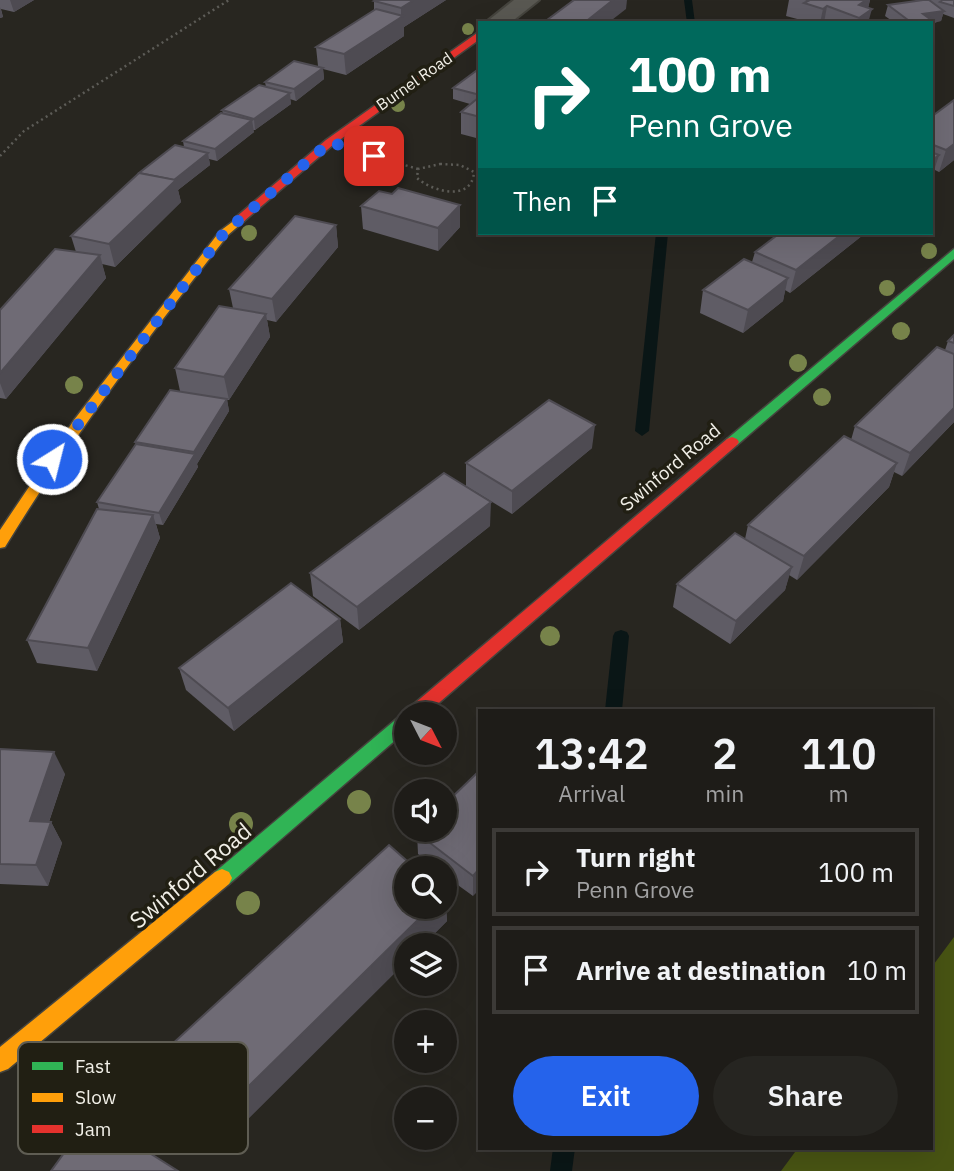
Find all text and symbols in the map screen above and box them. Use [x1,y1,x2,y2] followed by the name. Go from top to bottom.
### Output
[628,42,772,105] text: 100 m
[372,48,456,114] street label: Burnel Road
[513,49,604,140] icon: right
[628,104,793,146] text: Penn Grove
[344,126,404,186] pin
[355,137,393,175] icon: arrive
[586,182,624,220] icon: arrive
[513,184,572,218] text: Then
[615,418,725,516] street label: Swinford Road
[15,422,89,496] position arrow
[394,702,457,765] north arrow
[394,702,457,1150] map controls
[535,726,649,781] text: 13:42
[712,726,737,781] text: 2
[801,726,876,781] text: 110
[558,778,625,808] text: Arrival
[705,778,744,808] text: min
[829,778,849,808] text: m
[394,779,457,842] button: sound
[123,815,257,935] street label: Swinford Road
[576,840,695,874] text: Turn right
[517,853,555,891] icon: right
[818,855,894,889] text: 100 m
[394,856,457,919] button: search
[576,874,694,904] text: Penn Grove
[394,933,457,996] button: layers
[517,951,555,989] icon: arrive
[576,953,826,987] text: Arrive at destination
[847,953,907,987] text: 10 m
[394,1010,457,1073] button: +
[18,1042,248,1154] legend
[75,1054,111,1078] text: Fast
[513,1056,699,1136] button: Exit
[713,1056,898,1136] button: Share
[75,1085,116,1109] text: Slow
[394,1087,457,1150] button: −
[75,1117,111,1141] text: Jam

